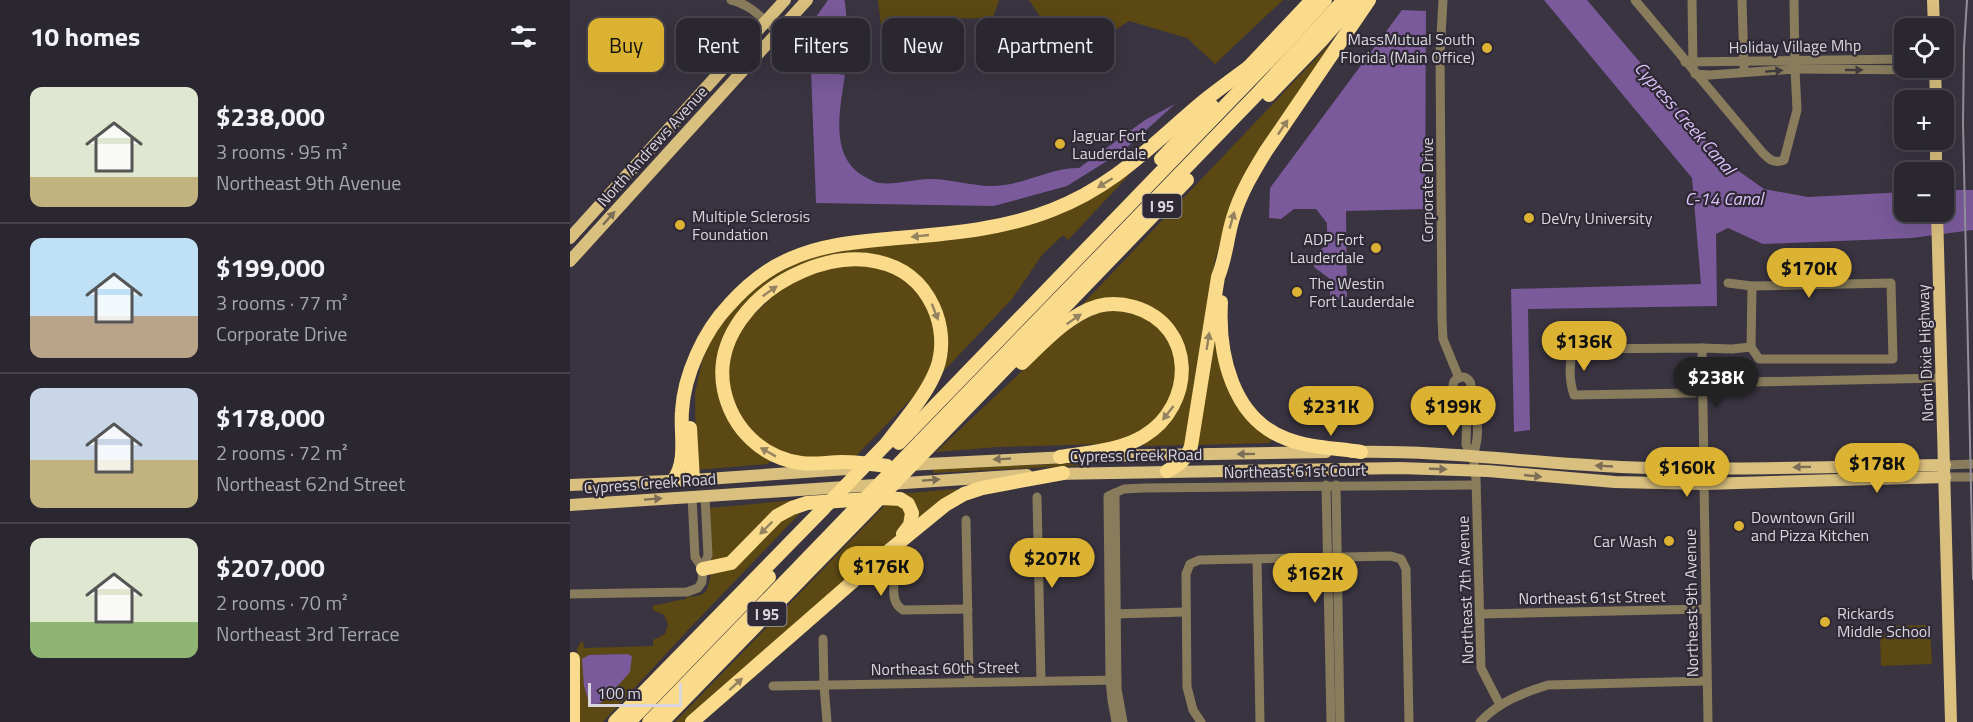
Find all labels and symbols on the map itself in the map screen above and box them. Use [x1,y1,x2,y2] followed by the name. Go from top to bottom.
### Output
[1340,27,1475,69] place label: MassMutual South Florida (Main Office)
[1729,33,1861,59] street label: Holiday Village Mhp
[1480,41,1494,55] marker: MassMutual South Florida (Main Office)
[1628,55,1743,182] water label: Cypress Creek Canal
[1844,65,1863,75] one-way arrow
[1765,66,1784,75] one-way arrow
[591,80,713,212] street label: North Andrews Avenue
[1277,119,1289,135] one-way arrow
[1072,123,1147,165] place label: Jaguar Fort Lauderdale
[1053,137,1067,151] marker: Jaguar Fort Lauderdale
[1415,137,1439,243] street label: Corporate Drive
[1098,177,1114,189] one-way arrow
[1685,185,1765,212] water label: C-14 Canal
[1142,194,1182,218] road number: I 95
[692,204,810,246] place label: Multiple Sclerosis Foundation
[1541,206,1653,230] place label: DeVry University
[602,211,615,226] one-way arrow
[1228,211,1238,229] one-way arrow
[1522,211,1536,225] marker: DeVry University
[673,218,687,232] marker: Multiple Sclerosis Foundation
[1290,227,1364,269] place label: ADP Fort Lauderdale
[911,231,930,241] one-way arrow
[1369,241,1383,255] marker: ADP Fort Lauderdale
[1767,248,1851,299] pin: $170K
[1309,271,1415,313] place label: The Westin Fort Lauderdale
[1911,284,1939,422] street label: North Dixie Highway
[761,285,777,297] one-way arrow
[1290,285,1304,299] marker: The Westin Fort Lauderdale
[930,303,940,321] one-way arrow
[1066,314,1082,325] one-way arrow
[1542,321,1626,372] pin: $136K
[1203,331,1212,350] one-way arrow
[1674,357,1758,408] pin: $238K
[1289,386,1373,437] pin: $231K
[1411,386,1495,437] pin: $199K
[1162,405,1174,421] one-way arrow
[1070,442,1202,468] street label: Cypress Creek Road
[1835,443,1919,494] pin: $178K
[759,447,776,457] one-way arrow
[1645,447,1729,498] pin: $160K
[1237,449,1256,458] one-way arrow
[992,455,1011,464] one-way arrow
[1223,458,1367,484] street label: Northeast 61st Court
[1594,461,1613,470] one-way arrow
[1793,462,1812,472] one-way arrow
[1428,464,1447,474] one-way arrow
[583,466,717,500] street label: Cypress Creek Road
[1524,471,1543,481] one-way arrow
[921,476,940,485] one-way arrow
[644,495,663,504] one-way arrow
[1751,505,1869,547] place label: Downtown Grill and Pizza Kitchen
[1450,515,1480,665] street label: Northeast 7th Avenue
[1732,519,1746,533] marker: Downtown Grill and Pizza Kitchen
[759,520,773,535] one-way arrow
[1593,529,1657,553] place label: Car Wash
[1678,529,1704,677] street label: Northeast 9th Avenue
[1662,534,1676,548] marker: Car Wash
[1010,538,1094,589] pin: $207K
[839,546,923,597] pin: $176K
[1273,553,1357,604] pin: $162K
[1518,584,1666,610] street label: Northeast 61st Street
[1837,601,1931,643] place label: Rickards Middle School
[748,602,786,626] road number: I 95
[1818,615,1832,629] marker: Rickards Middle School
[871,655,1020,681] street label: Northeast 60th Street
[729,677,744,691] one-way arrow
[588,680,682,708] scale bar

